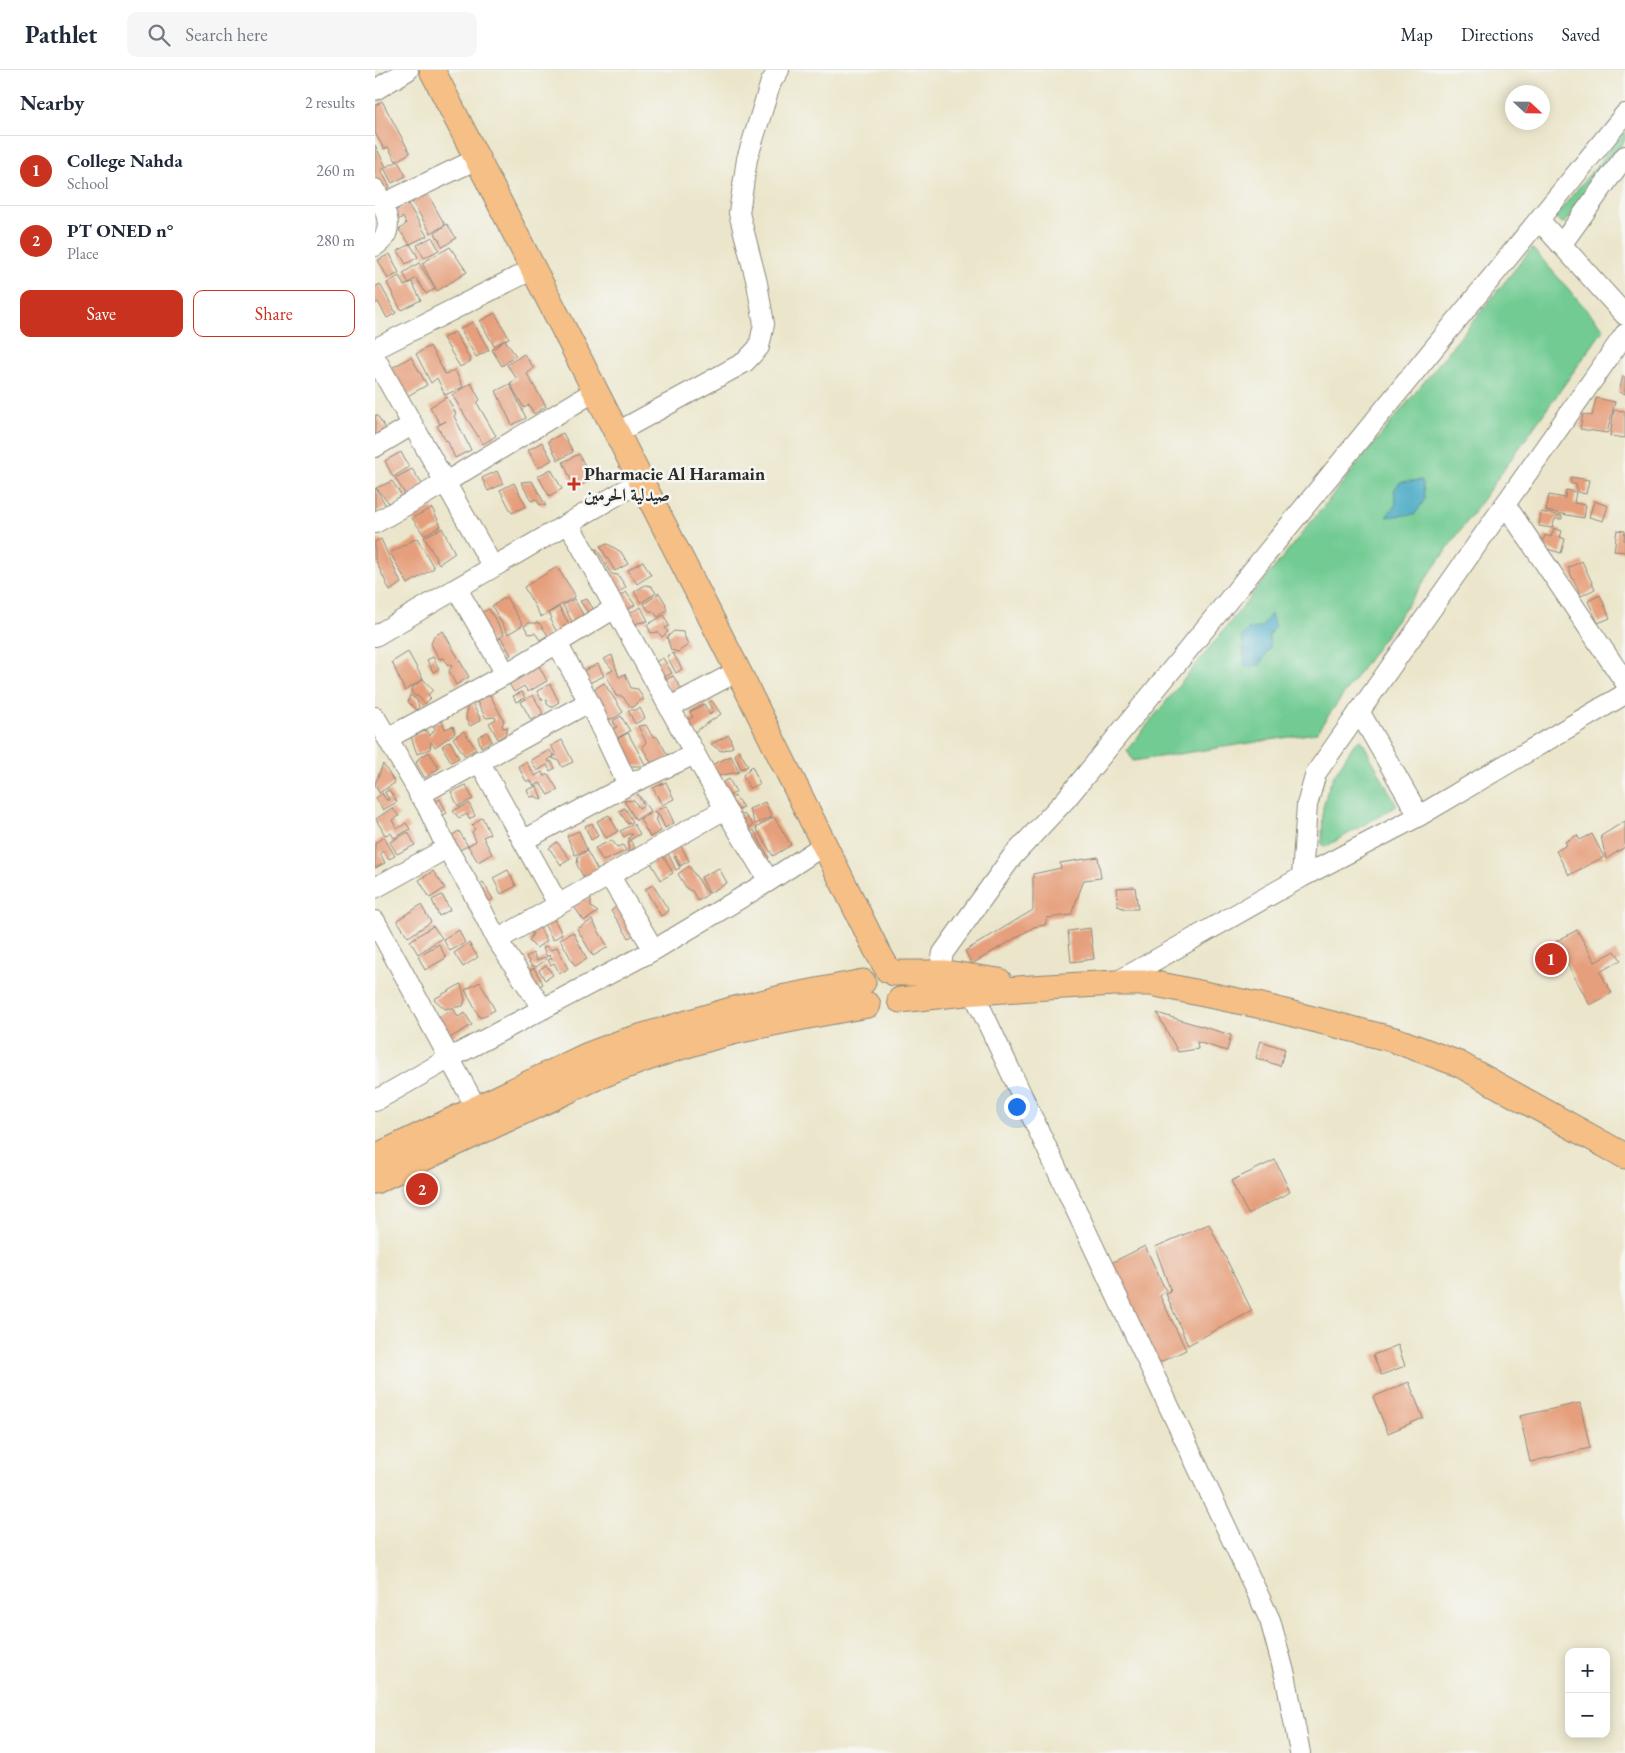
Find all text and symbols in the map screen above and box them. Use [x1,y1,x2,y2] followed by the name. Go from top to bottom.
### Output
[127,12,477,57] search box
[25,19,97,50] text: Pathlet
[145,21,173,49] icon: search
[185,22,268,47] text: Search here
[1401,23,1433,46] text: Map
[1461,23,1533,46] text: Directions
[1561,23,1600,46] text: Saved
[1505,85,1550,130] north arrow
[20,89,84,116] text: Nearby
[305,92,355,113] text: 2 results
[67,148,183,173] text: College Nahda
[32,160,40,181] text: 1
[316,160,355,181] text: 260 m
[67,173,109,194] text: School
[67,218,173,243] text: PT ONED n°
[32,230,40,251] text: 2
[316,230,355,251] text: 280 m
[67,243,99,264] text: Place
[20,290,183,337] button: Save
[193,290,355,337] button: Share
[584,462,765,507] place label: Pharmacie Al Haramain صيدلية الحرمين
[568,478,580,490] marker: Pharmacie Al Haramain صيدلية الحرمين
[1535,940,1567,978] pin: 1
[1004,1094,1030,1120] your location
[406,1170,438,1208] pin: 2
[1565,1648,1610,1738] map controls
[1565,1648,1610,1693] button: +
[1565,1693,1610,1738] button: −

